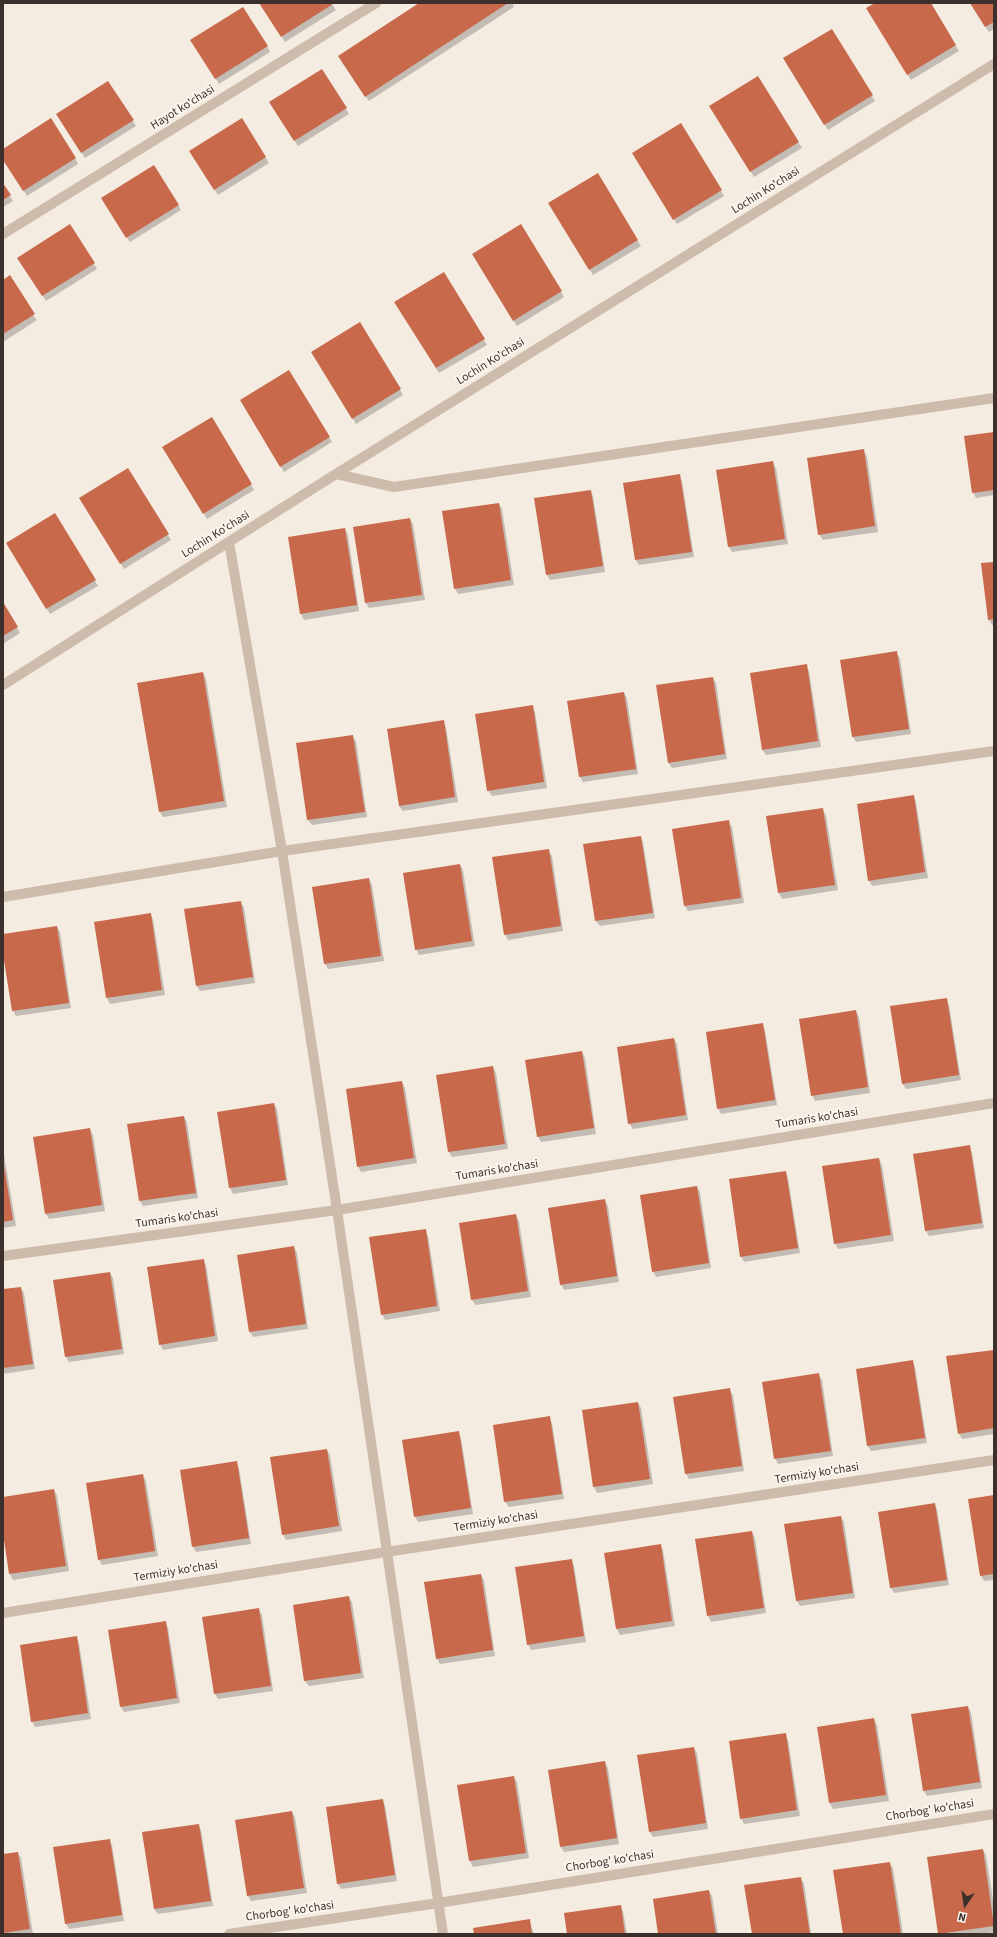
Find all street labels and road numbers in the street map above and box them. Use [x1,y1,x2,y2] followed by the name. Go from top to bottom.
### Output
[148,83,218,133] street label: Hayot ko'chasi
[729,164,803,218] street label: Lochin Ko'chasi
[454,335,528,389] street label: Lochin Ko'chasi
[179,508,253,562] street label: Lochin Ko'chasi
[775,1105,859,1133] street label: Tumaris ko'chasi
[455,1157,539,1185] street label: Tumaris ko'chasi
[135,1206,219,1232] street label: Tumaris ko'chasi
[774,1460,860,1488] street label: Termiziy ko'chasi
[453,1508,539,1536] street label: Termiziy ko'chasi
[133,1558,219,1586] street label: Termiziy ko'chasi
[885,1797,975,1825] street label: Chorbog' ko'chasi
[565,1848,655,1876] street label: Chorbog' ko'chasi
[245,1899,335,1925] street label: Chorbog' ko'chasi

